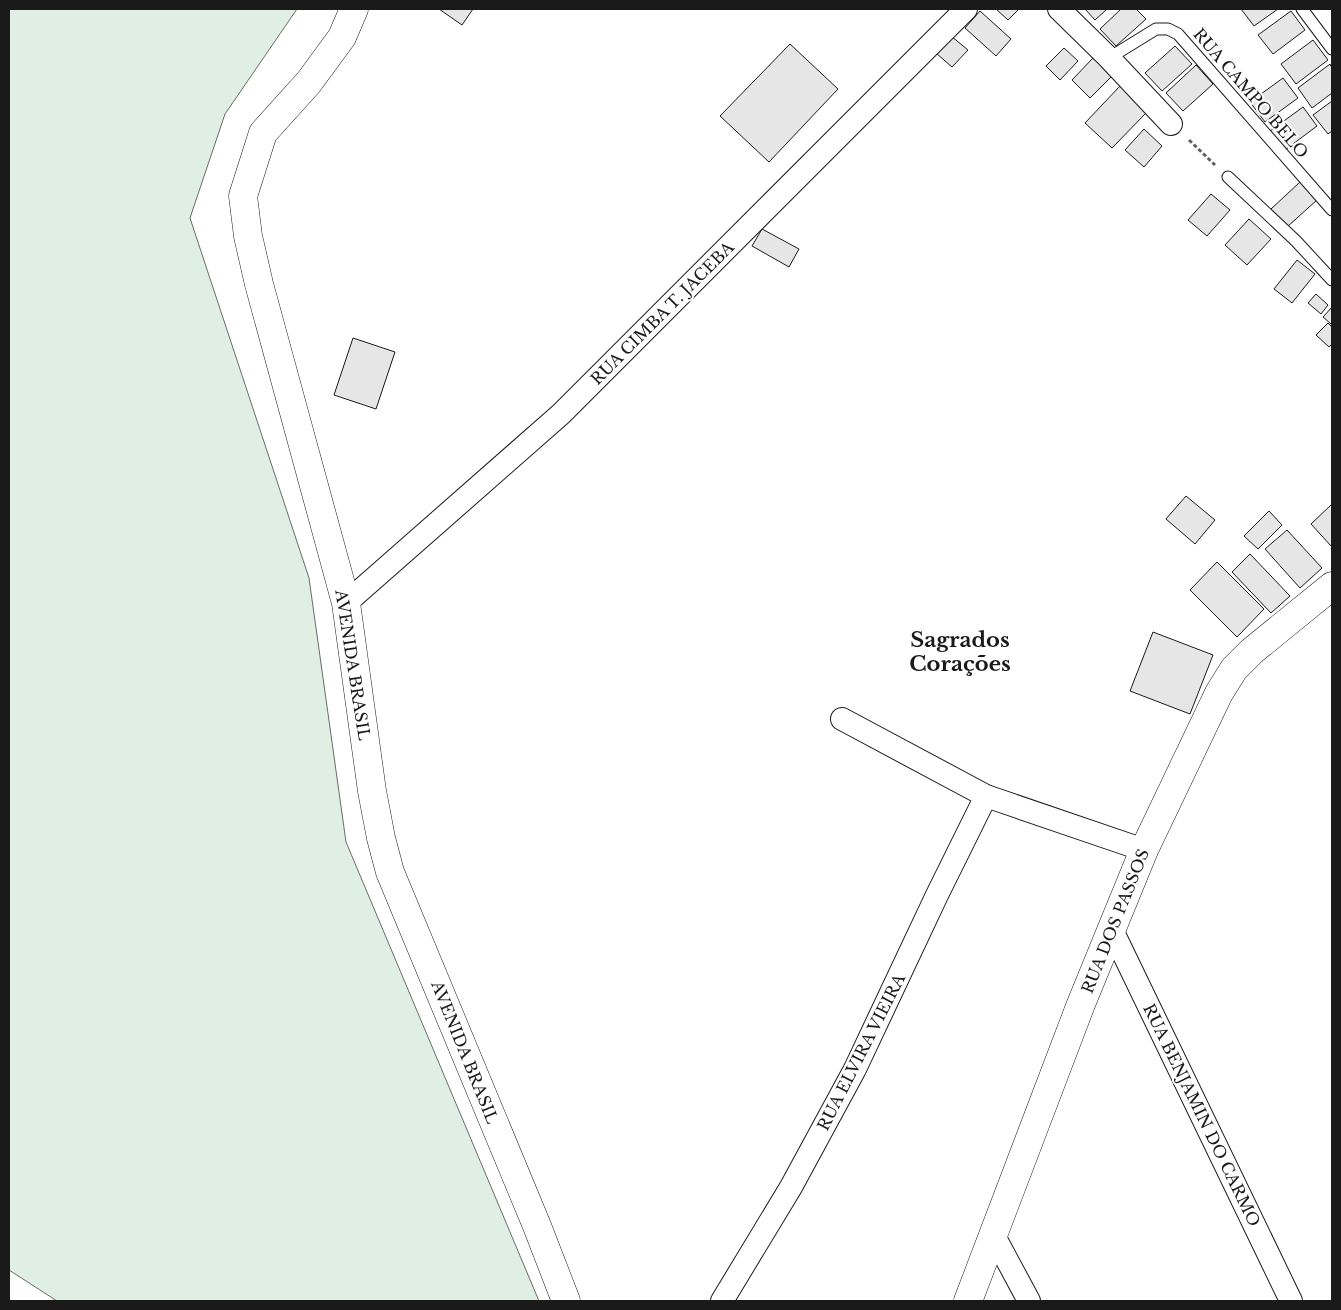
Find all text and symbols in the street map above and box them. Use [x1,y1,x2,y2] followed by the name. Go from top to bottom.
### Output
[1189,24,1313,162] street label: RUA CAMPO BELO
[586,237,738,389] street label: RUA CIMBA T. JACEBA
[331,587,375,742] street label: AVENIDA BRASIL
[909,627,1011,677] district label: Sagrados Corações
[1077,846,1153,996] street label: RUA DOS PASSOS
[813,970,910,1134] street label: RUA ELVIRA VIEIRA
[427,977,503,1127] street label: AVENIDA BRASIL
[1139,1000,1265,1230] street label: RUA BENJAMIN DO CARMO

